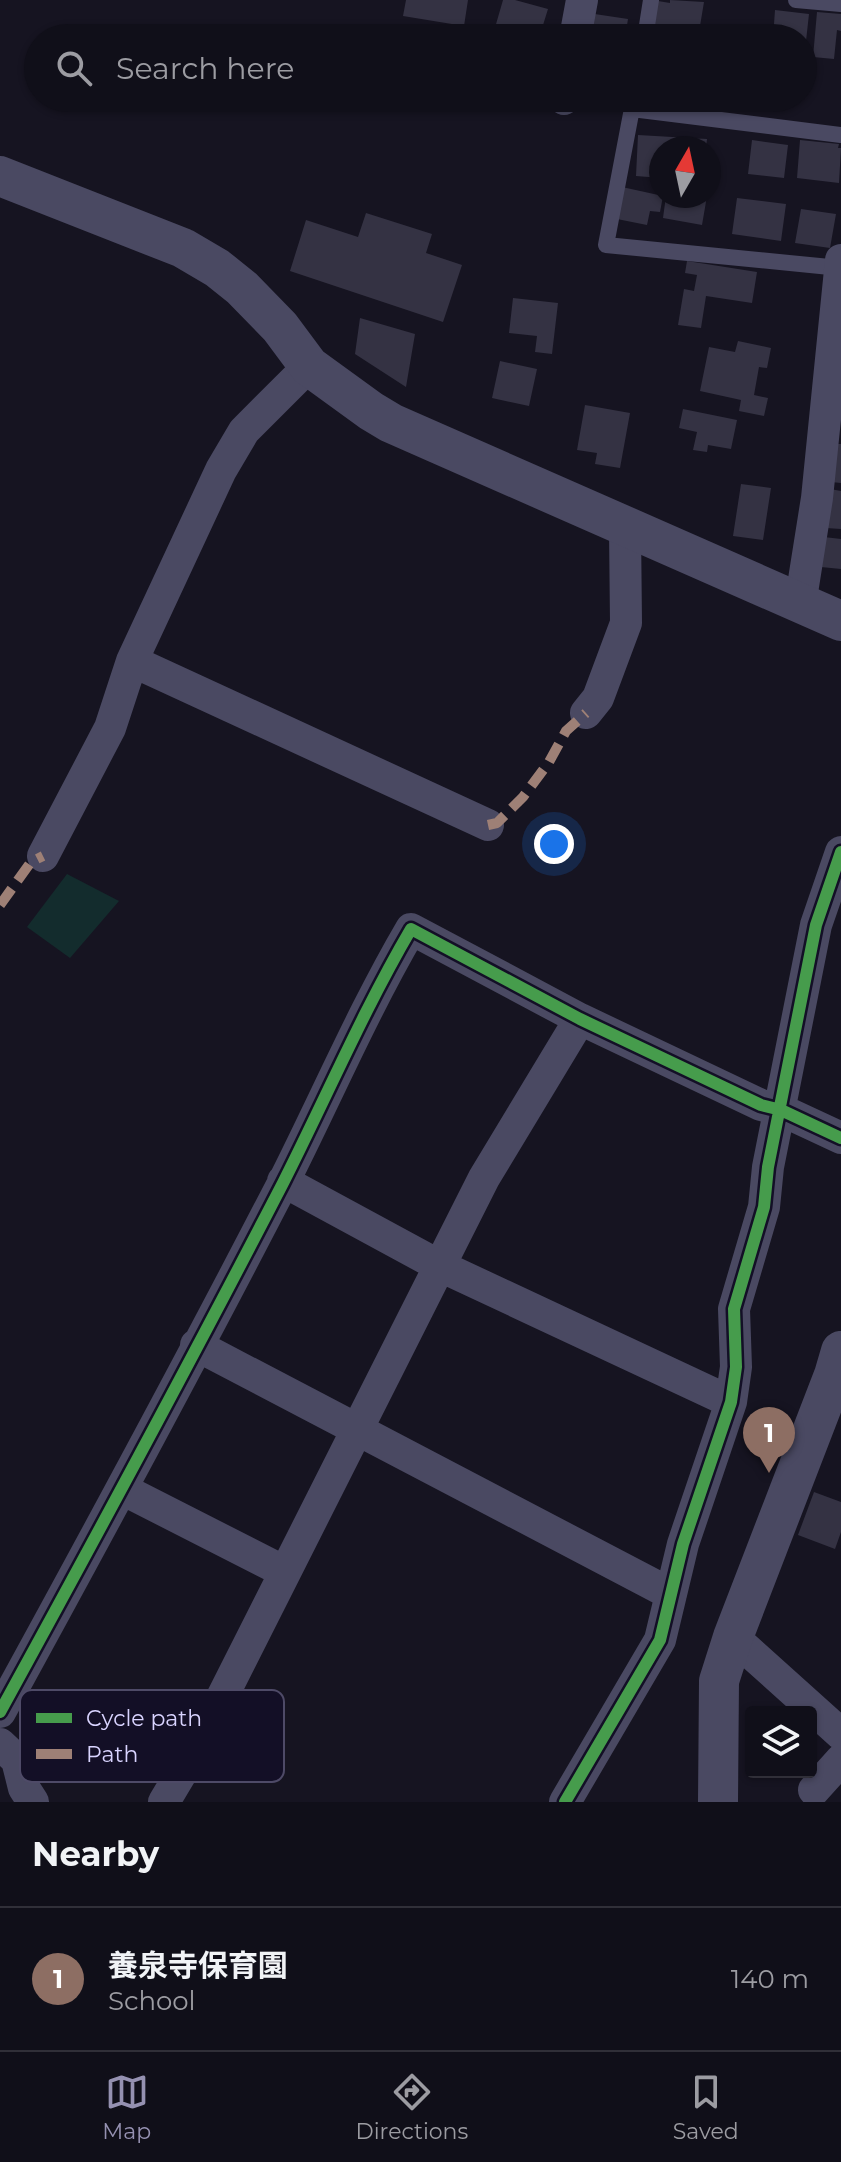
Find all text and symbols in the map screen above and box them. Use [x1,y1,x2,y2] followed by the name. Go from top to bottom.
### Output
[24,24,817,112] search box
[52,46,96,90] icon: search
[116,50,294,87] text: Search here
[649,136,721,208] north arrow
[534,824,574,864] your location
[743,1407,795,1473] pin: 1
[20,1690,284,1782] legend
[86,1705,202,1732] text: Cycle path
[745,1706,817,1778] map controls
[745,1706,817,1778] button: layers
[86,1741,138,1768] text: Path
[32,1833,159,1875] text: Nearby
[108,1947,288,1984] text: 養泉寺保育園
[53,1963,63,1995] text: 1
[731,1963,809,1995] text: 140 m
[108,1985,196,2017] text: School
[102,2070,151,2145] tab: Map
[356,2070,468,2145] tab: Directions
[673,2070,739,2145] tab: Saved

